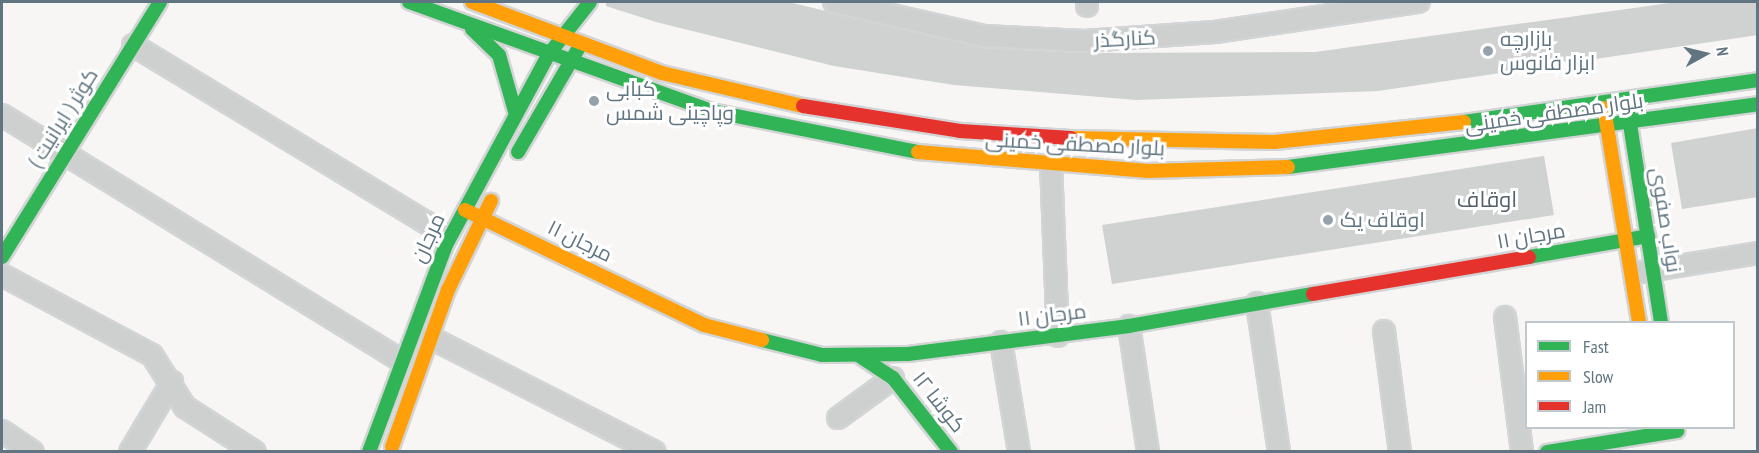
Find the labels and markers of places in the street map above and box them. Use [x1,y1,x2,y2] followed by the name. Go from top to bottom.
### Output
[1500,26,1595,76] place label: بازارچه ابزار فانوس
[1481,44,1495,58] marker: بازارچه ابزار فانوس
[606,76,734,126] place label: کبابی وپاچینی شمس
[587,94,601,108] marker: کبابی وپاچینی شمس
[1340,207,1425,233] place label: اوقاف یک
[1321,213,1335,227] marker: اوقاف یک

